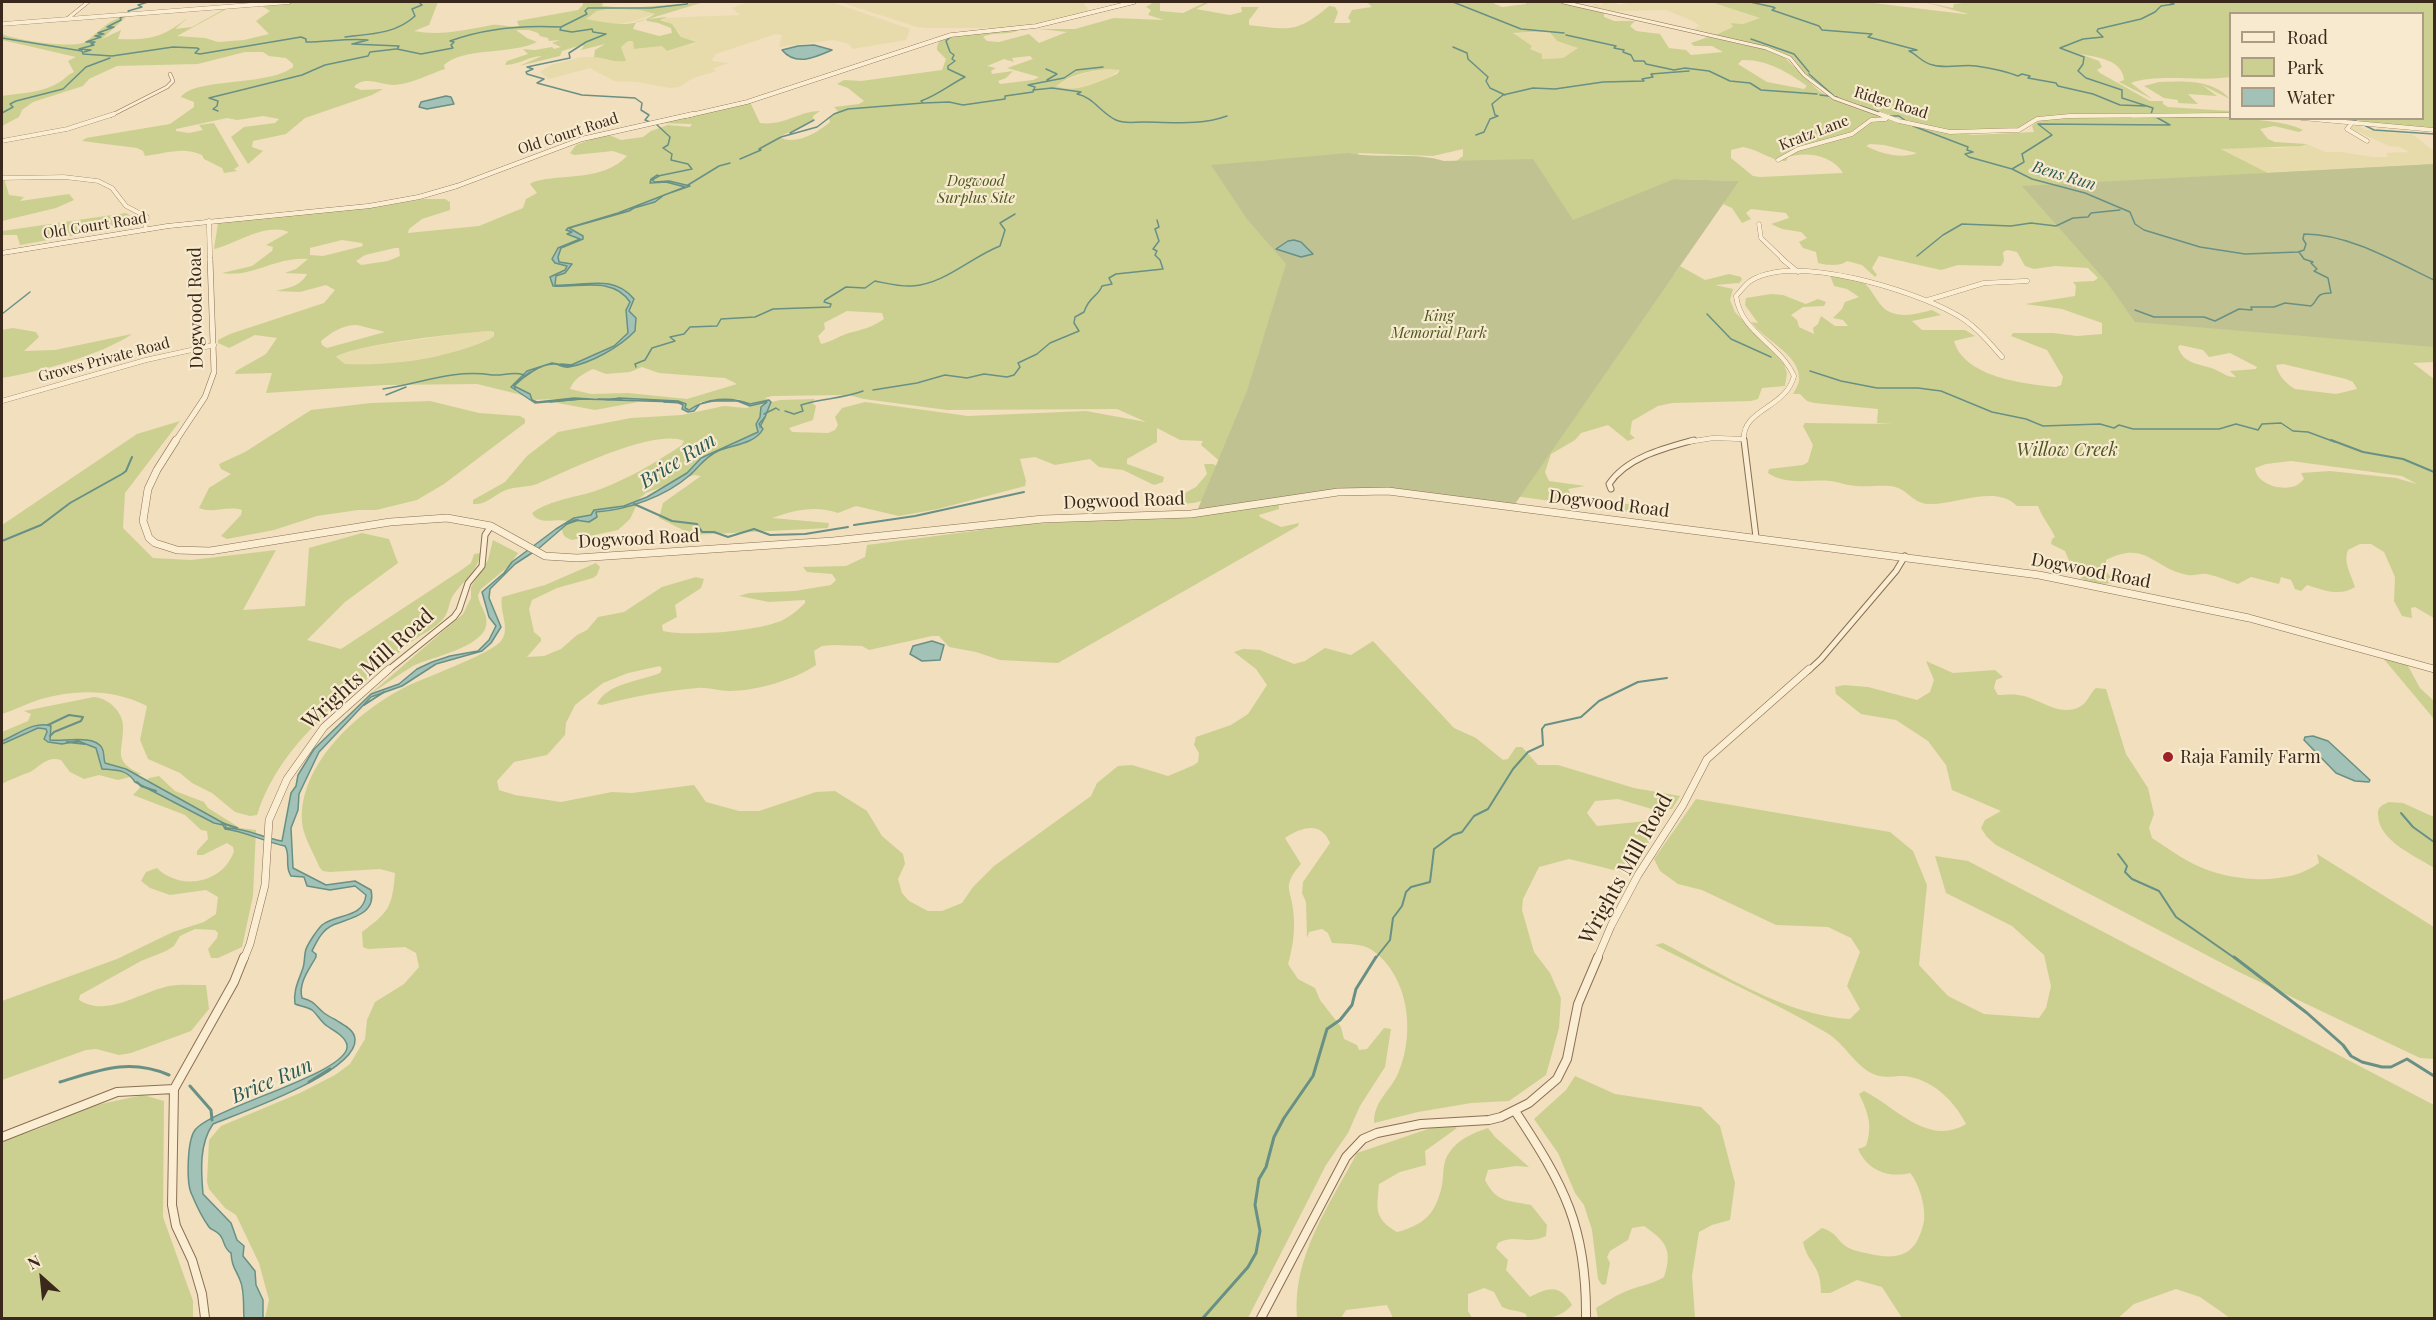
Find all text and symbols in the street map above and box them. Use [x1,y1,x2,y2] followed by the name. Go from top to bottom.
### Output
[2229,12,2424,120] legend
[2287,25,2328,49] text: Road
[2287,55,2324,79] text: Park
[1852,83,1930,123] street label: Ridge Road
[2287,85,2335,109] text: Water
[515,109,621,159] street label: Old Court Road
[1777,112,1851,154] street label: Kratz Lane
[2030,157,2098,195] water label: Bens Run
[937,172,1015,207] park label: Dogwood Surplus Site
[42,209,148,243] street label: Old Court Road
[184,247,208,369] street label: Dogwood Road
[1391,307,1487,342] park label: King Memorial Park
[36,334,172,386] street label: Groves Private Road
[635,428,721,494] water label: Brice Run
[2016,439,2118,461] park label: Willow Creek
[1547,486,1671,522] street label: Dogwood Road
[1063,488,1185,514] street label: Dogwood Road
[578,525,700,553] street label: Dogwood Road
[2029,549,2153,593] street label: Dogwood Road
[297,603,439,735] street label: Wrights Mill Road
[2180,746,2321,768] place label: Raja Family Farm
[2161,750,2175,764] marker: Raja Family Farm
[1574,789,1678,949] street label: Wrights Mill Road
[228,1053,316,1109] water label: Brice Run
[12,1248,72,1308] north arrow
[24,1250,44,1273] text: N

